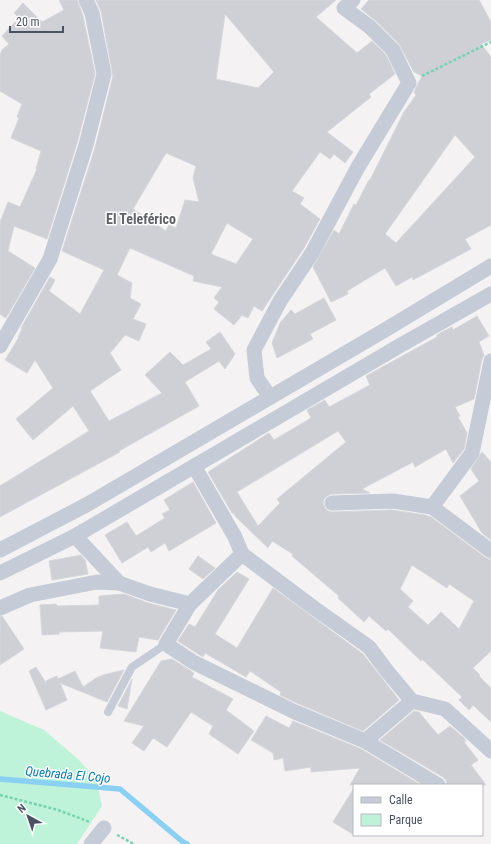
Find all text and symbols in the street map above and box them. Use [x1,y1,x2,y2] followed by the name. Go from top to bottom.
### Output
[10,8,63,34] scale bar
[16,15,40,29] text: 20 m
[106,211,176,227] district label: El Teleférico
[25,763,111,786] water label: Quebrada El Cojo
[353,784,483,836] legend
[389,793,413,807] text: Calle
[8,796,48,836] north arrow
[15,801,29,816] text: N
[389,813,423,827] text: Parque

